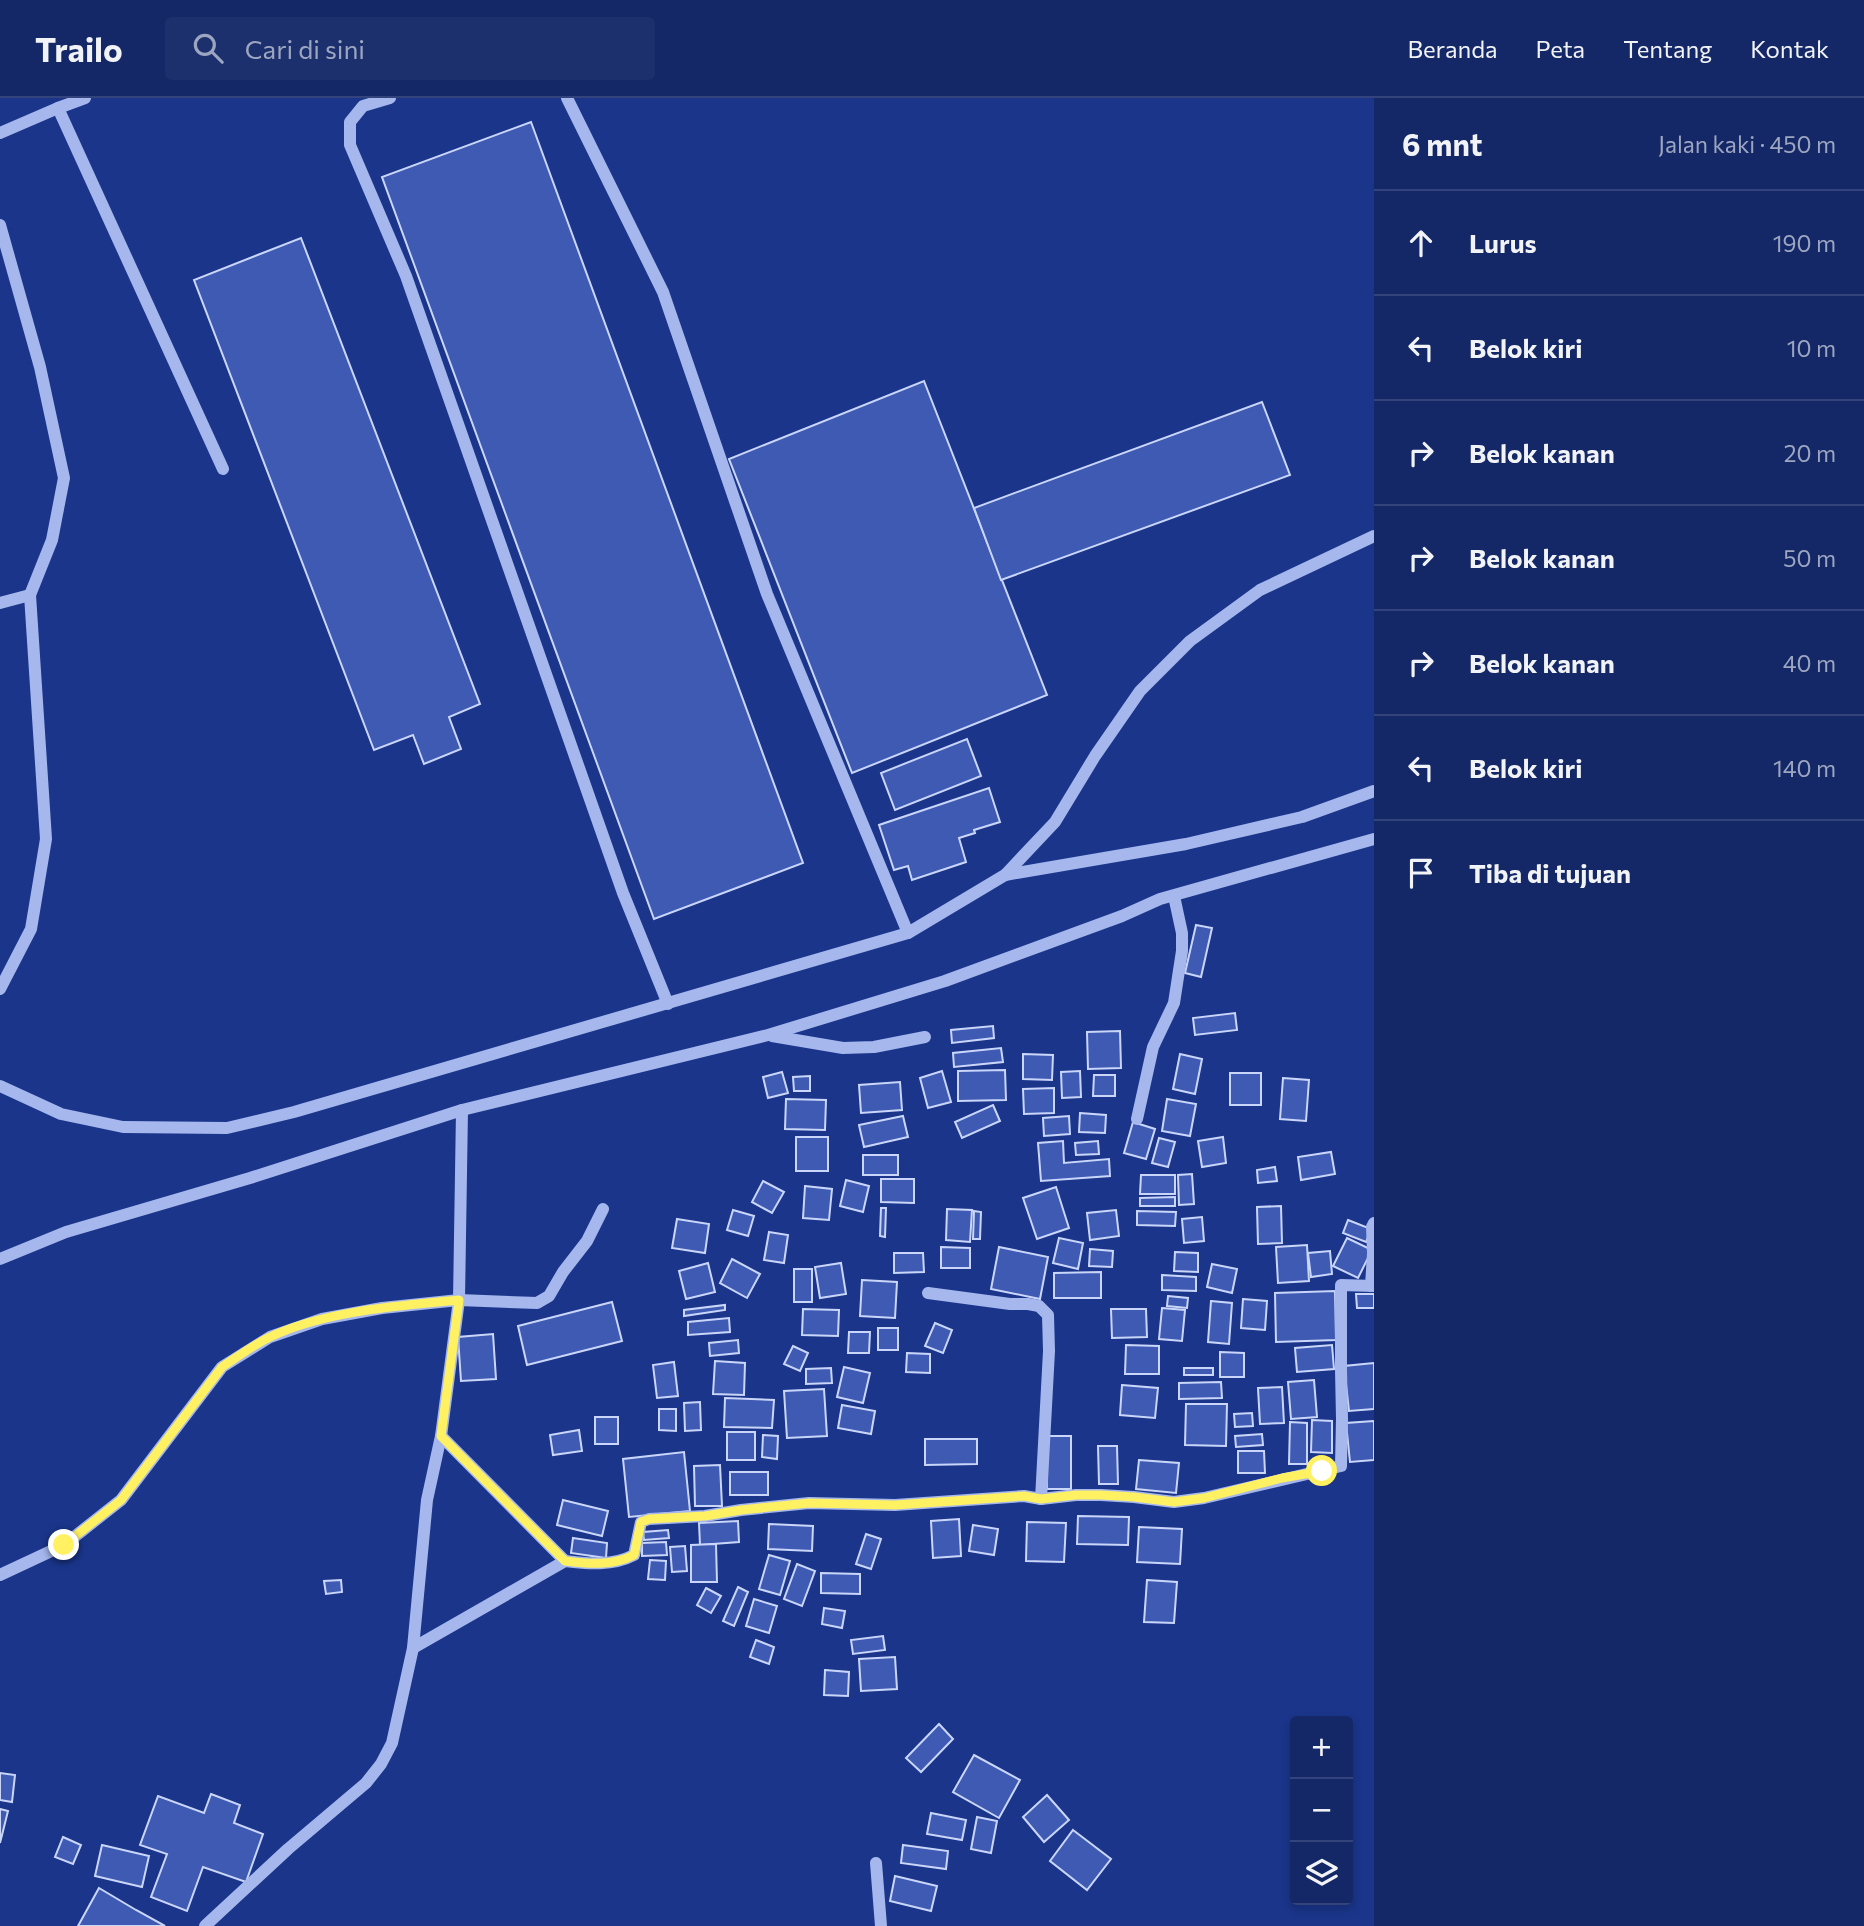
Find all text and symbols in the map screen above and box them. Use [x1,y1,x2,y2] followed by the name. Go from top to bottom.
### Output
[165,17,655,80] search box
[35,28,123,69] text: Trailo
[189,29,227,67] icon: search
[245,33,365,64] text: Cari di sini
[1407,34,1498,63] text: Beranda
[1536,34,1585,63] text: Peta
[1623,34,1712,63] text: Tentang
[1750,34,1829,63] text: Kontak
[1402,125,1482,162] text: 6 mnt
[1658,130,1836,158] text: Jalan kaki · 450 m
[1402,224,1440,262] icon: ahead
[1469,227,1537,258] text: Lurus
[1773,229,1836,257] text: 190 m
[1402,329,1440,367] icon: left
[1469,332,1583,363] text: Belok kiri
[1787,334,1836,362] text: 10 m
[1402,434,1440,472] icon: right
[1469,437,1615,468] text: Belok kanan
[1784,439,1836,467] text: 20 m
[1402,539,1440,577] icon: right
[1469,542,1615,573] text: Belok kanan
[1783,544,1836,572] text: 50 m
[1402,644,1440,682] icon: right
[1469,647,1615,678] text: Belok kanan
[1783,649,1836,677] text: 40 m
[1402,749,1440,787] icon: left
[1469,752,1583,783] text: Belok kiri
[1773,754,1836,782] text: 140 m
[1402,854,1440,892] icon: arrive
[1469,857,1631,888] text: Tiba di tujuan
[1306,1455,1337,1486] route start
[48,1529,79,1560] route end
[1290,1716,1353,1905] map controls
[1290,1716,1353,1779] button: +
[1290,1779,1353,1842] button: −
[1290,1842,1353,1905] button: layers

